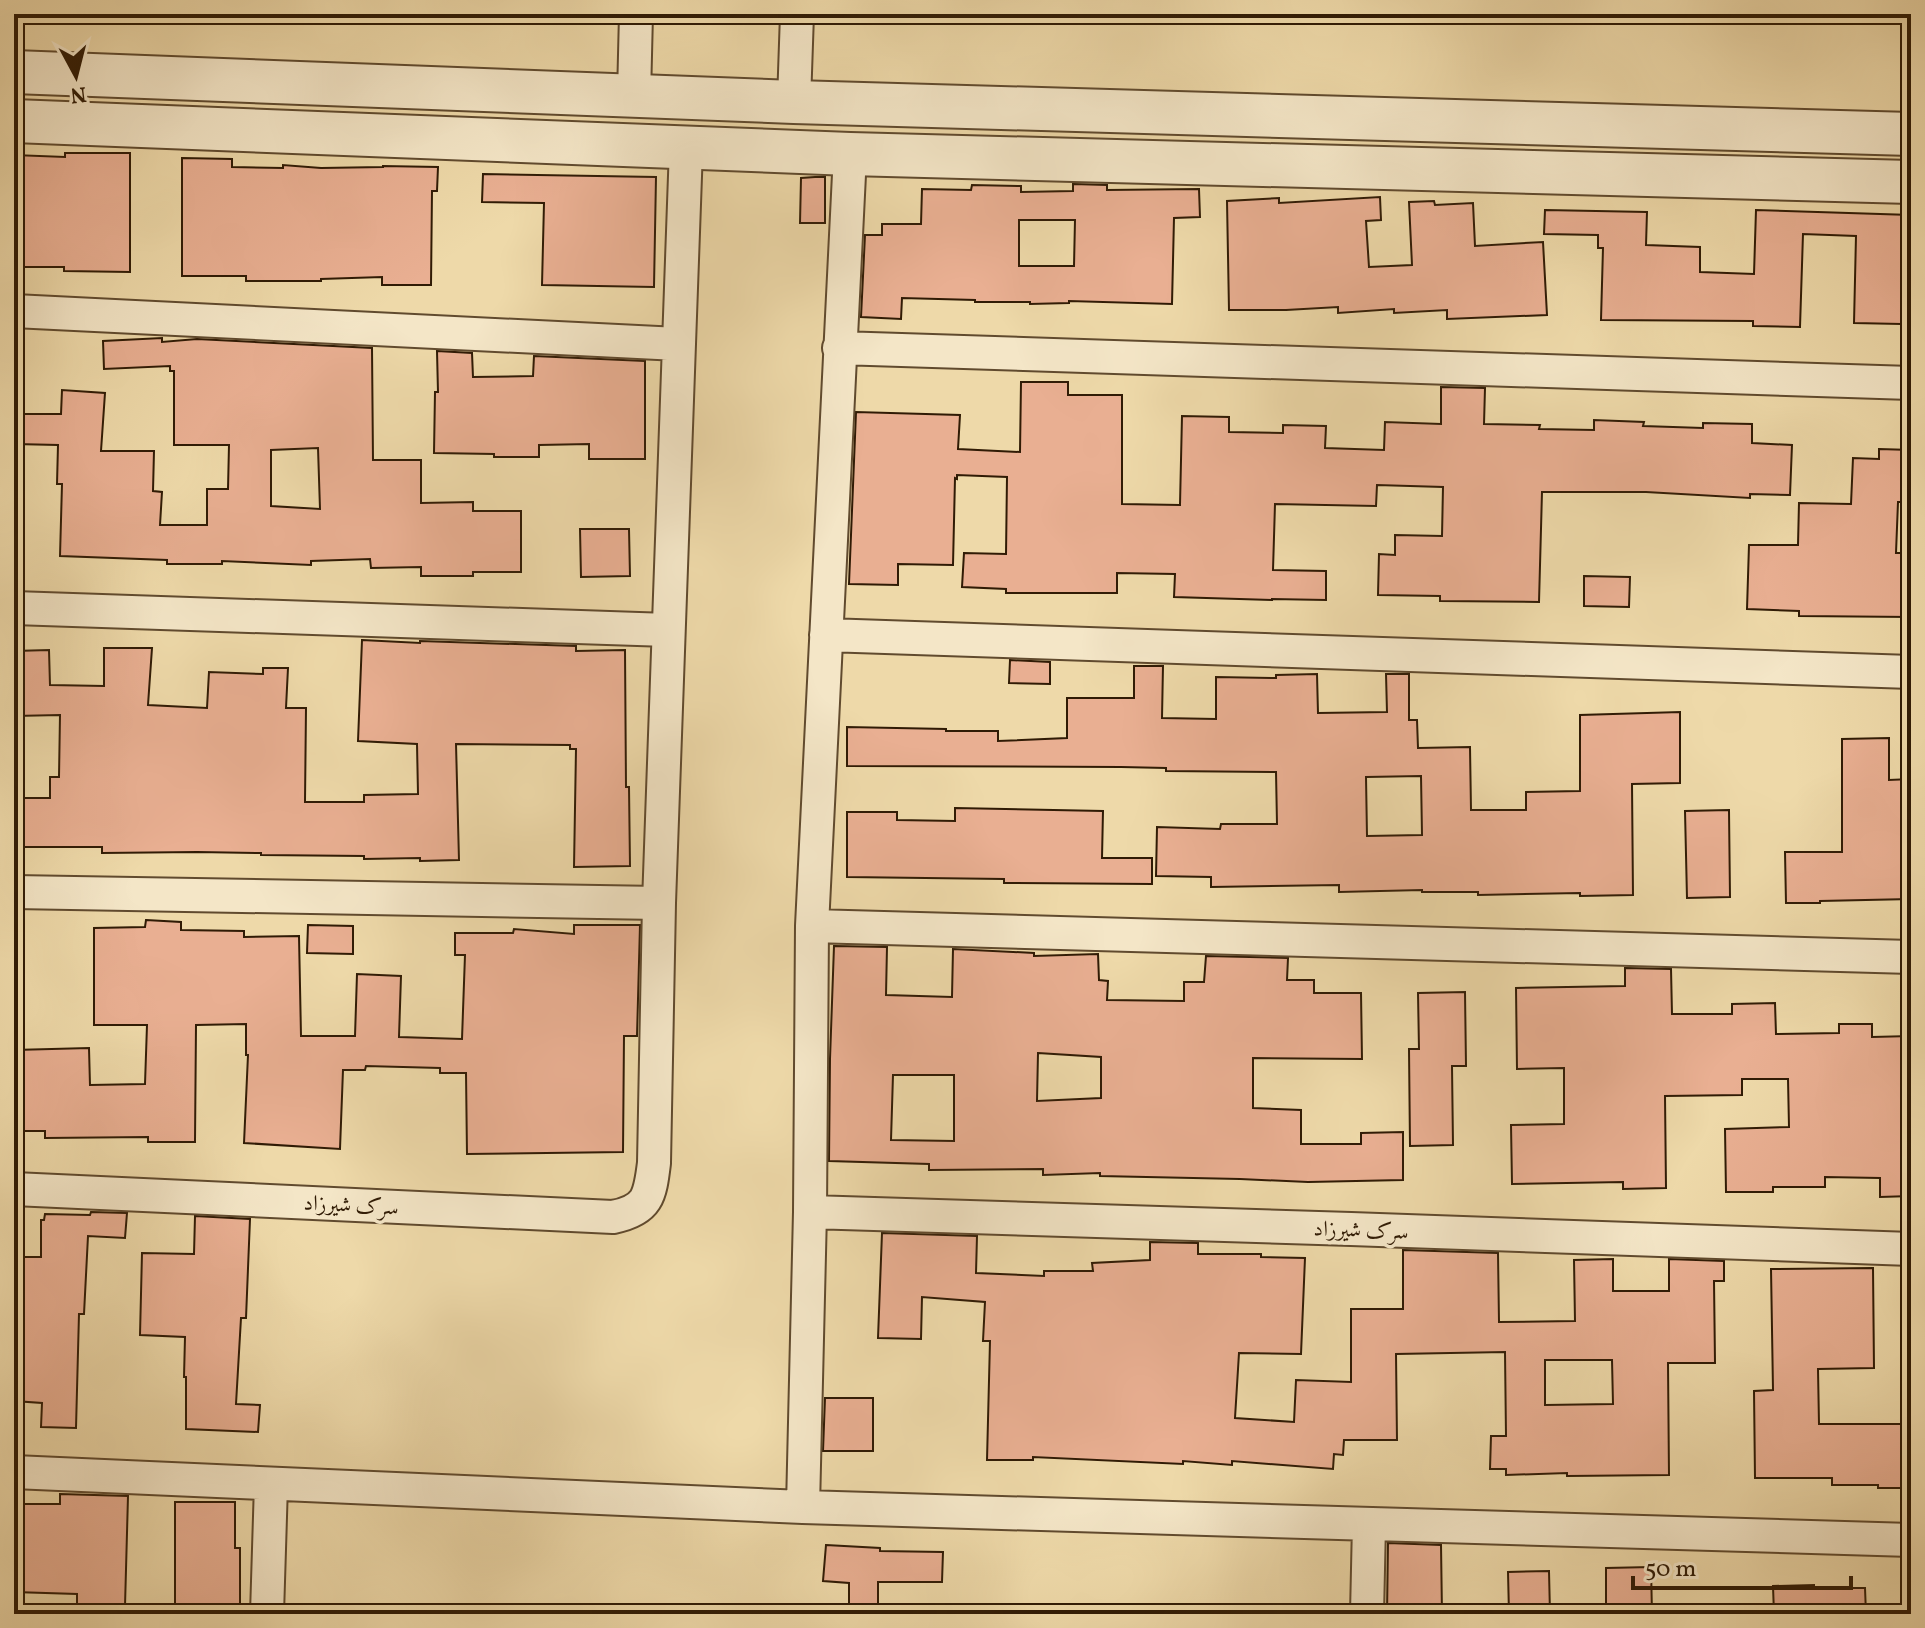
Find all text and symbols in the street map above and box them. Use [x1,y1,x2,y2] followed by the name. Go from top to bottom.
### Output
[36,36,116,116] north arrow
[68,77,88,110] text: N
[302,1189,399,1224] street label: سرک شیرزاد
[1313,1214,1409,1249] street label: سرک شیرزاد
[1633,1540,1851,1590] scale bar
[1645,1553,1697,1587] text: 50 m

